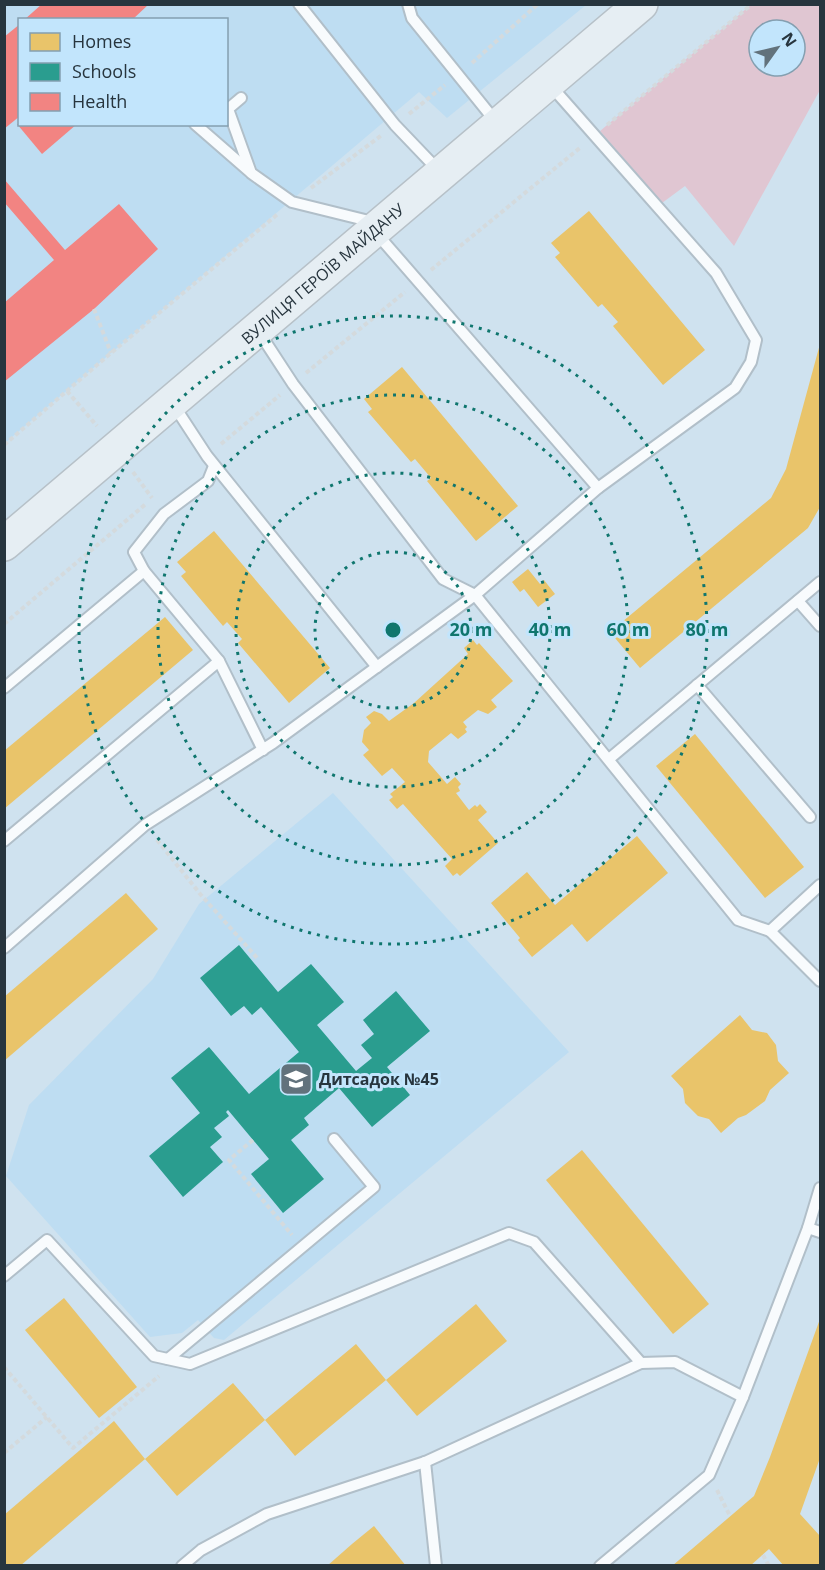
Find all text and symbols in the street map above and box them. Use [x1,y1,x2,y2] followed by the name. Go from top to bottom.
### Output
[18,18,228,126] legend
[747,18,807,78] north arrow
[777,28,802,51] text: N
[72,29,131,53] text: Homes
[72,59,136,83] text: Schools
[72,89,127,113] text: Health
[237,198,409,349] street label: ВУЛИЦЯ ГЕРОЇВ МАЙДАНУ
[450,617,492,641] text: 20 m
[529,617,571,641] text: 40 m
[607,617,649,641] text: 60 m
[686,617,728,641] text: 80 m
[383,620,403,640] centre of rings
[278,1061,314,1097] school or university icon: Дитсадок №45
[319,1068,439,1090] place label: Дитсадок №45

